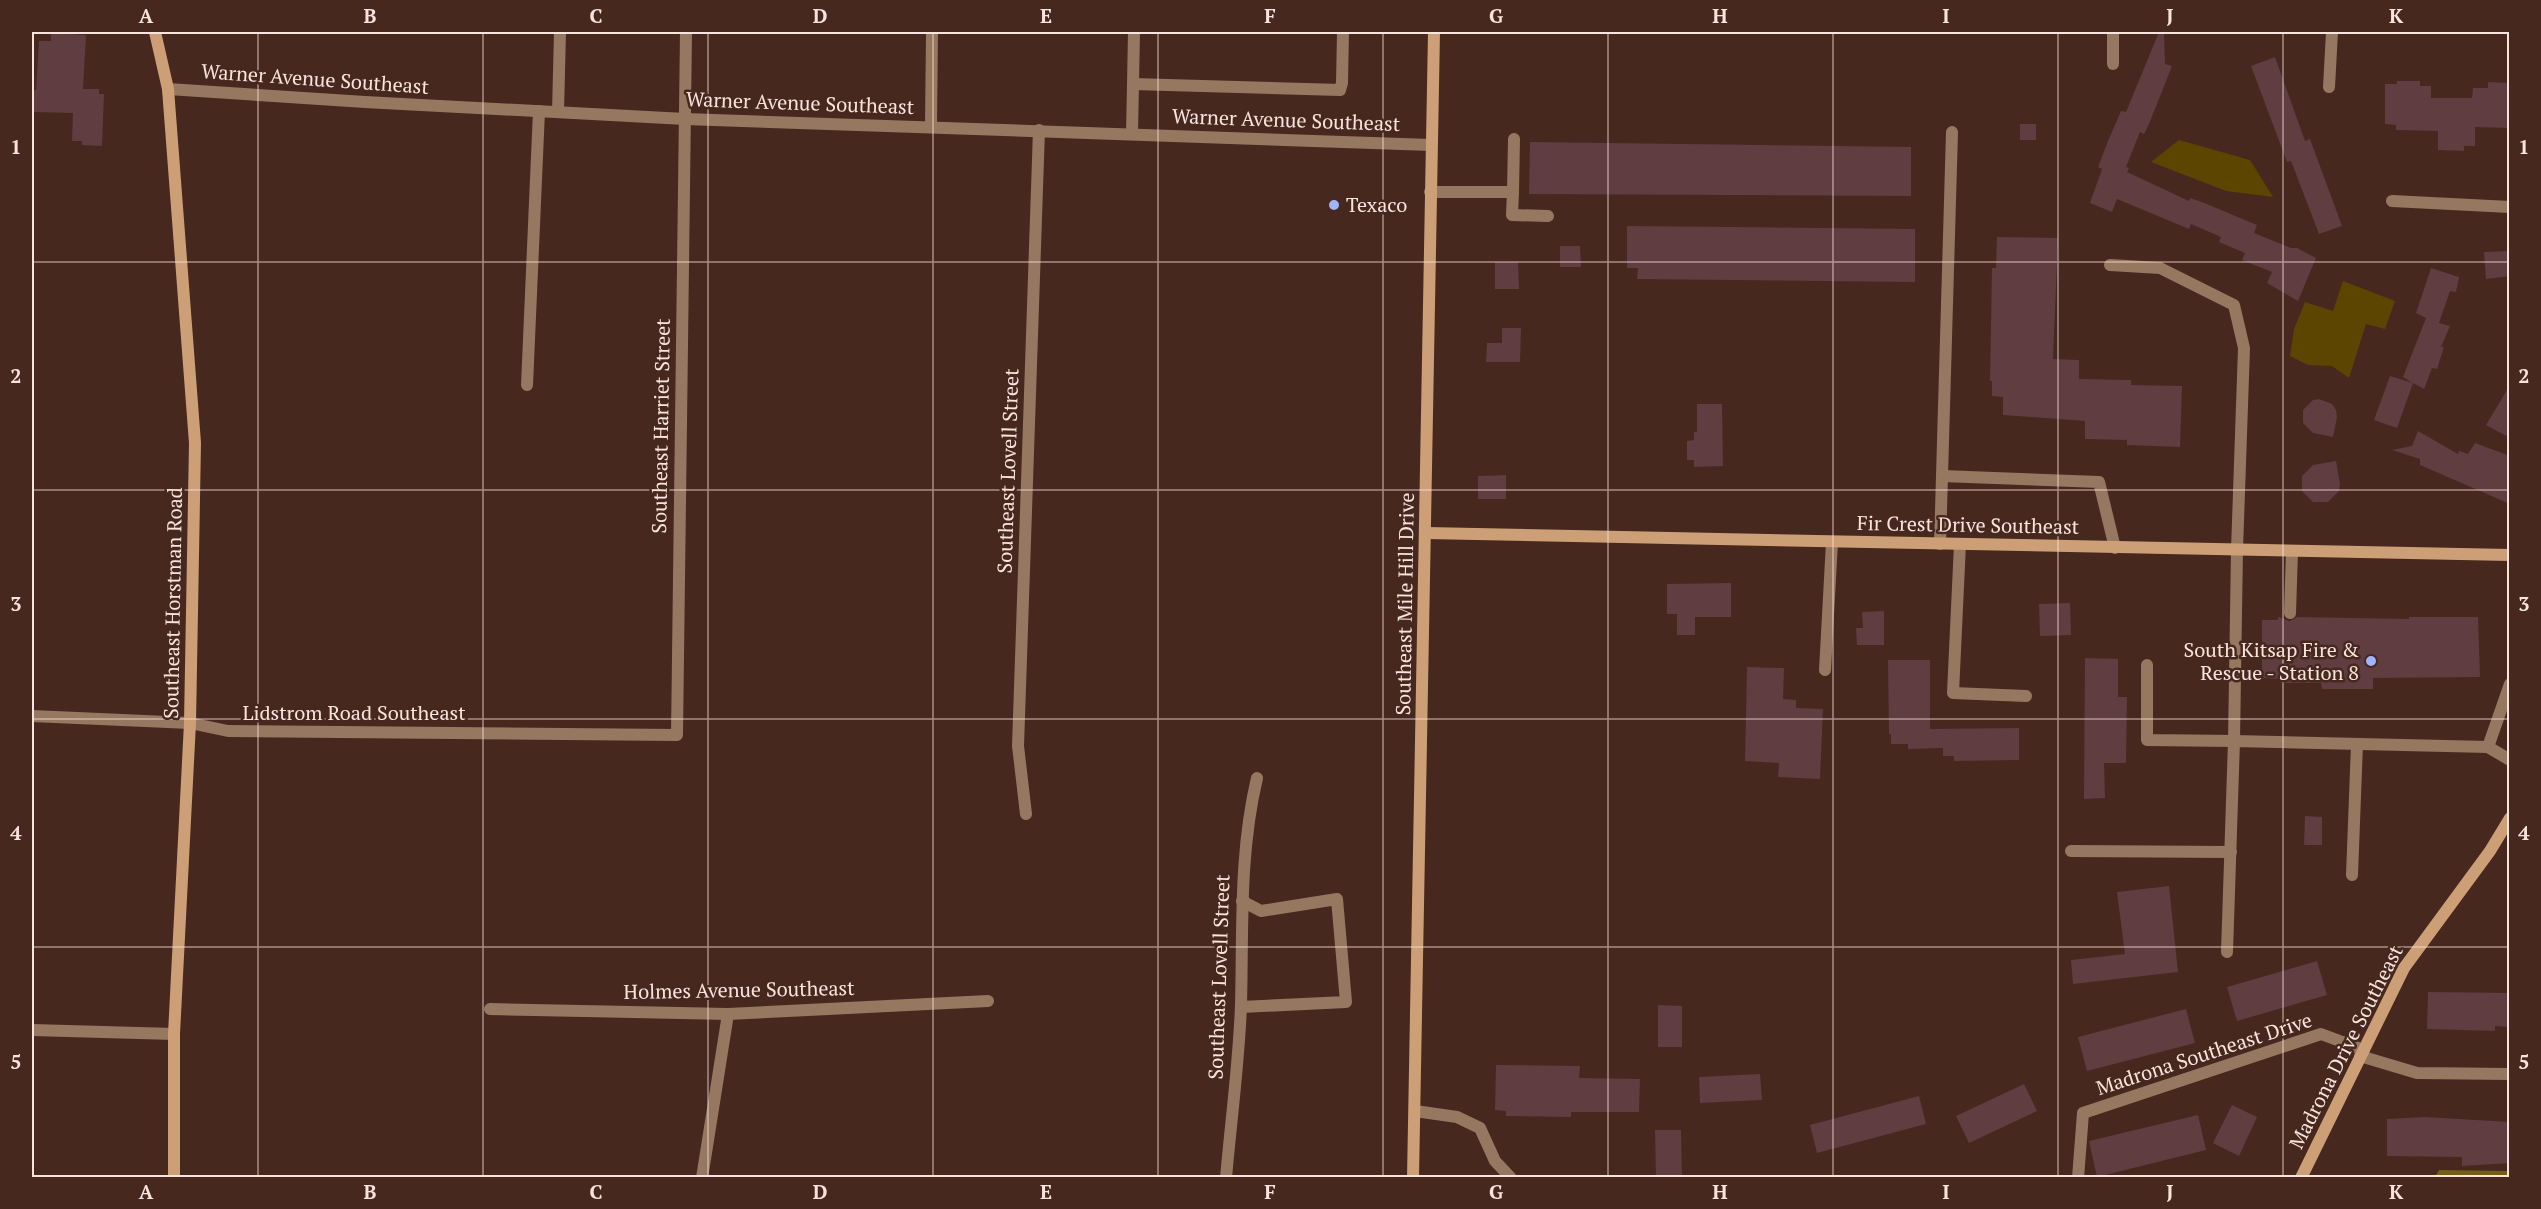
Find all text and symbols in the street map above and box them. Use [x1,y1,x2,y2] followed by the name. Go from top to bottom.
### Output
[139,2,154,29] text: A
[364,2,377,29] text: B
[589,2,603,29] text: C
[813,2,827,29] text: D
[1040,2,1052,29] text: E
[1264,2,1276,29] text: F
[1489,2,1503,29] text: G
[1712,2,1728,29] text: H
[1942,2,1950,29] text: I
[2166,2,2174,29] text: J
[2389,2,2404,29] text: K
[200,57,430,100] street label: Warner Avenue Southeast
[685,85,915,120] street label: Warner Avenue Southeast
[1171,102,1401,137] street label: Warner Avenue Southeast
[10,133,22,160] text: 1
[2518,133,2530,160] text: 1
[1346,191,1407,218] place label: Texaco
[1327,198,1341,212] marker: Texaco
[645,318,676,534] street label: Southeast Harriet Street
[10,362,22,389] text: 2
[2518,362,2530,389] text: 2
[990,367,1025,574] street label: Southeast Lovell Street
[157,487,188,719] street label: Southeast Horstman Road
[1389,492,1420,716] street label: Southeast Mile Hill Drive
[1857,509,2080,540] street label: Fir Crest Drive Southeast
[10,590,22,617] text: 3
[2518,590,2530,617] text: 3
[2184,636,2359,686] place label: South Kitsap Fire & Rescue - Station 8
[2364,654,2378,668] marker: South Kitsap Fire & Rescue - Station 8
[242,699,466,726] street label: Lidstrom Road Southeast
[10,819,22,846] text: 4
[2518,819,2530,846] text: 4
[1201,873,1236,1080] street label: Southeast Lovell Street
[2282,940,2409,1153] street label: Madrona Drive Southeast
[623,974,855,1005] street label: Holmes Avenue Southeast
[2093,1006,2315,1101] street label: Madrona Southeast Drive
[10,1048,22,1075] text: 5
[2518,1048,2530,1075] text: 5
[139,1178,154,1205] text: A
[364,1178,377,1205] text: B
[589,1178,603,1205] text: C
[813,1178,827,1205] text: D
[1040,1178,1052,1205] text: E
[1264,1178,1276,1205] text: F
[1489,1178,1503,1205] text: G
[1712,1178,1728,1205] text: H
[1942,1178,1950,1205] text: I
[2166,1178,2174,1205] text: J
[2389,1178,2404,1205] text: K

